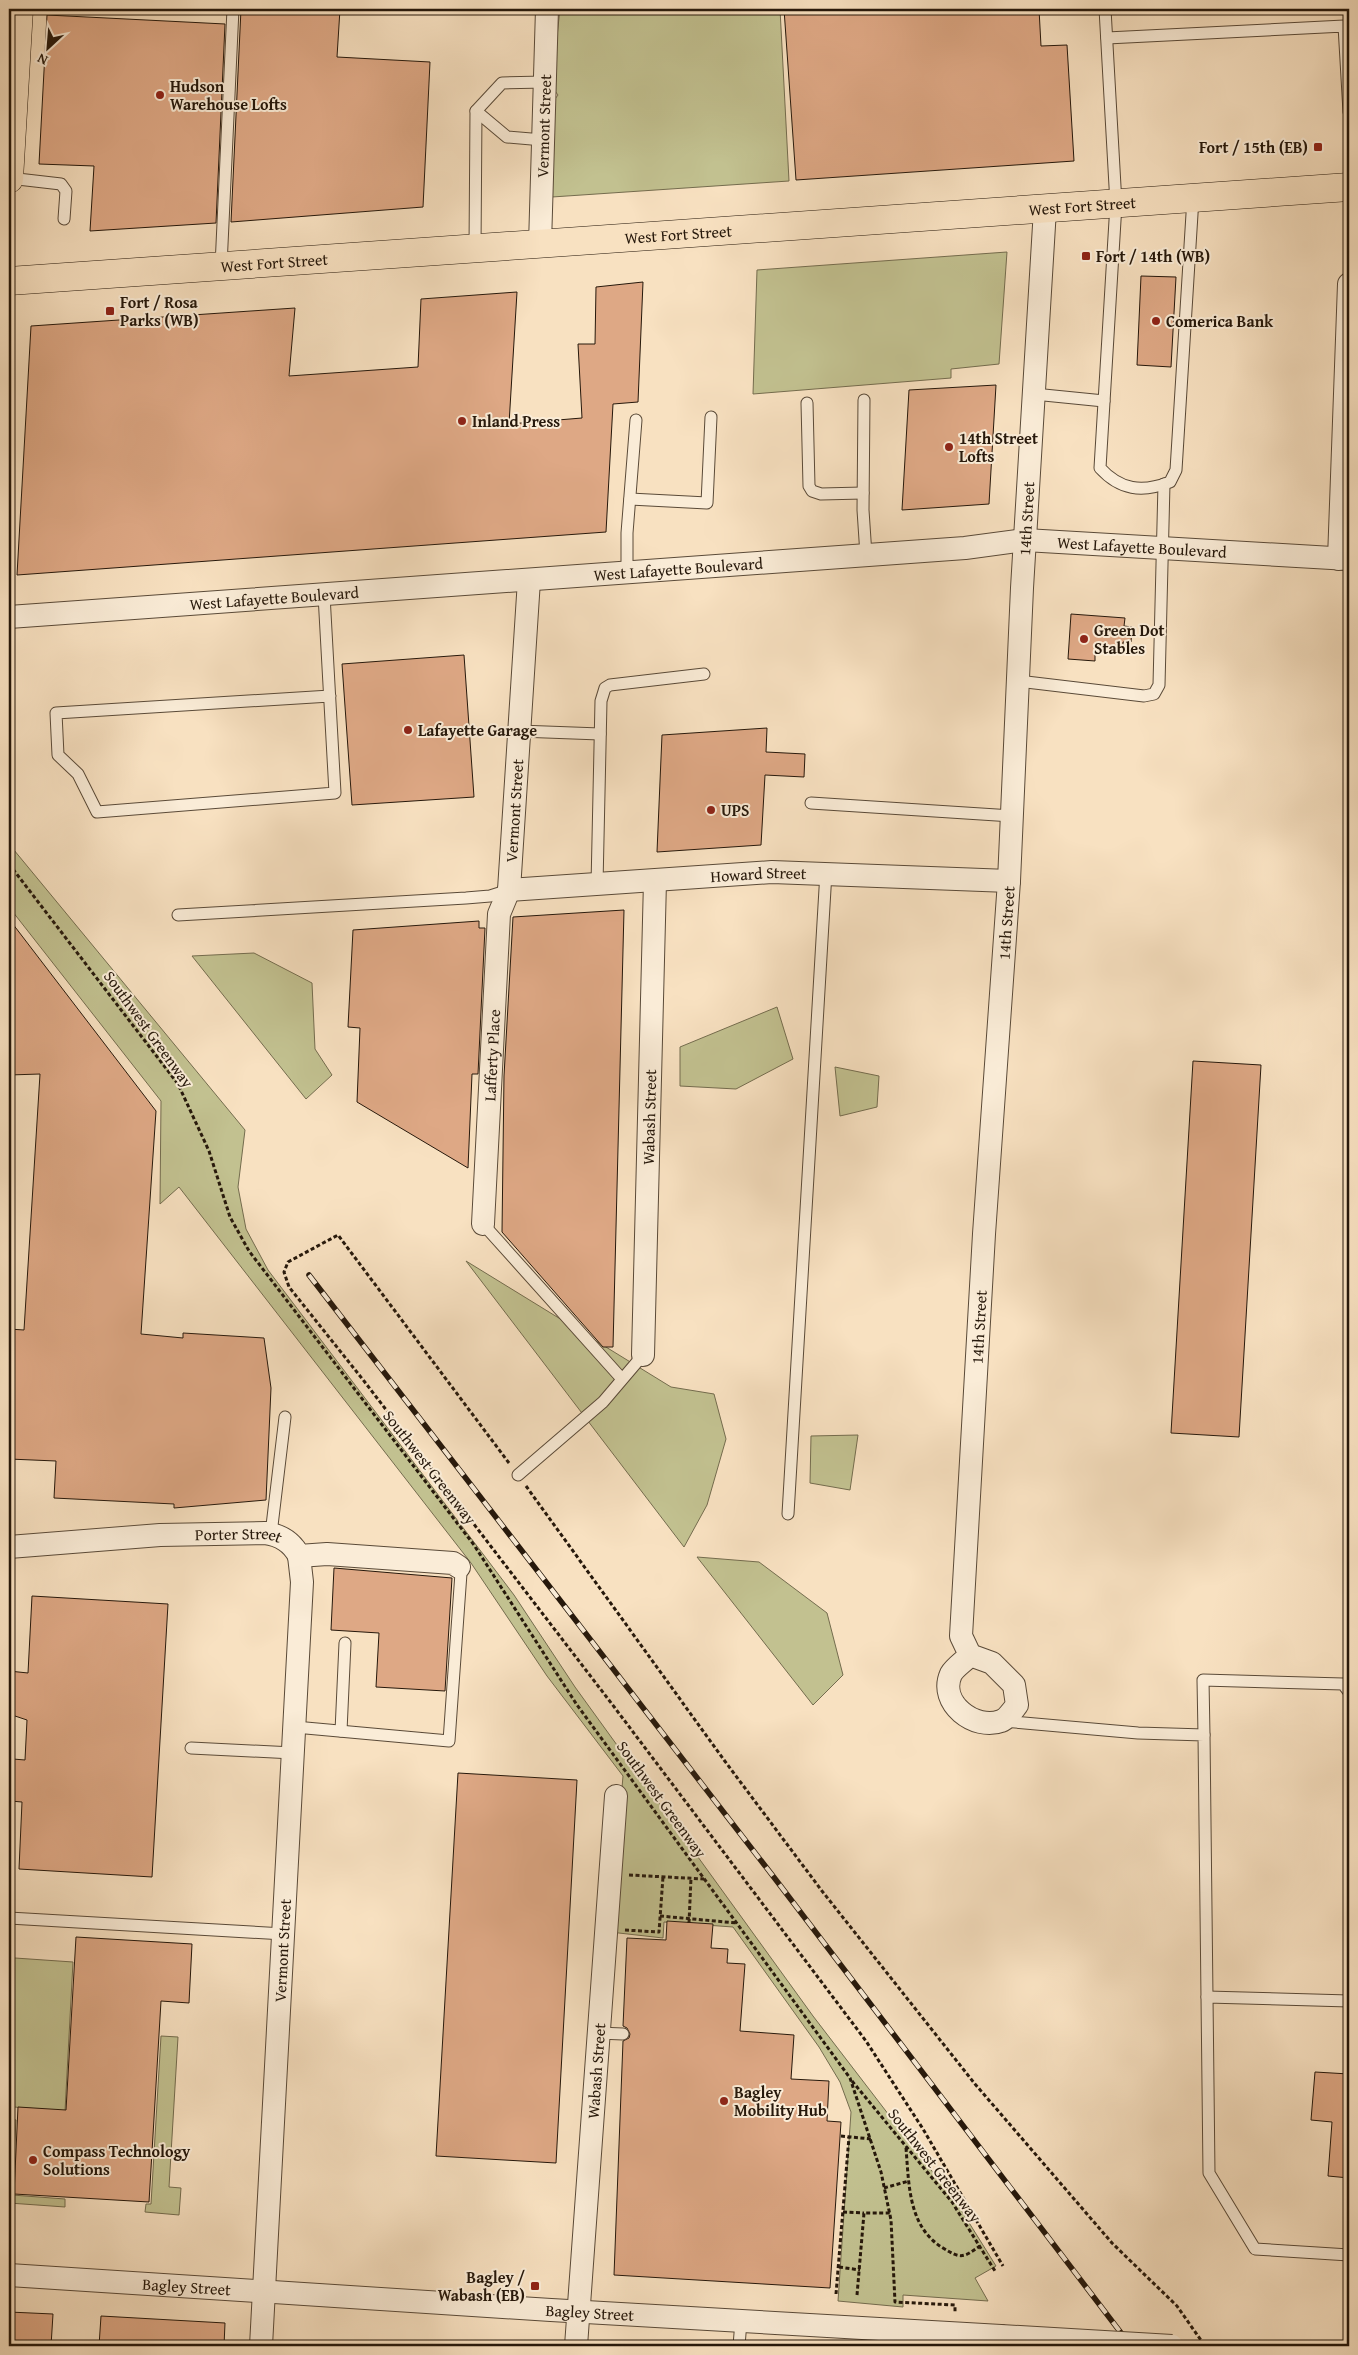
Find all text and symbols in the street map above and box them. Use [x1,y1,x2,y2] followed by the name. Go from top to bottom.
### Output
[22,22,72,72] north arrow
[33,48,51,71] text: N
[170,74,287,116] place label: Hudson Warehouse Lofts
[530,74,557,178] street label: Vermont Street
[154,89,166,101] marker: Hudson Warehouse Lofts
[1199,135,1308,159] place label: Fort / 15th (EB)
[1312,141,1324,153] marker: Fort / 15th (EB)
[1028,190,1137,221] street label: West Fort Street
[624,218,733,250] street label: West Fort Street
[1096,244,1210,268] place label: Fort / 14th (WB)
[220,247,329,278] street label: West Fort Street
[1080,250,1092,262] marker: Fort / 14th (WB)
[120,290,199,332] place label: Fort / Rosa Parks (WB)
[104,305,116,317] marker: Fort / Rosa Parks (WB)
[1166,309,1274,333] place label: Comerica Bank
[1150,315,1162,327] marker: Comerica Bank
[472,409,560,433] place label: Inland Press
[456,415,468,427] marker: Inland Press
[959,426,1038,468] place label: 14th Street Lofts
[943,441,955,453] marker: 14th Street Lofts
[1012,480,1040,556] street label: 14th Street
[1056,530,1228,564] street label: West Lafayette Boulevard
[593,551,764,587] street label: West Lafayette Boulevard
[189,580,360,616] street label: West Lafayette Boulevard
[1094,618,1165,660] place label: Green Dot Stables
[1078,633,1090,645] marker: Green Dot Stables
[418,718,537,742] place label: Lafayette Garage
[402,724,414,736] marker: Lafayette Garage
[499,758,529,863] street label: Vermont Street
[721,798,749,822] place label: UPS
[705,804,717,816] marker: UPS
[710,860,807,888] street label: Howard Street
[991,885,1021,961] street label: 14th Street
[98,965,200,1093] street label: Southwest Greenway
[477,1009,506,1102] street label: Lafferty Place
[636,1069,662,1165] street label: Wabash Street
[965,1289,993,1365] street label: 14th Street
[378,1405,482,1529] street label: Southwest Greenway
[195,1521,286,1549] street label: Porter Street
[611,1735,713,1863] street label: Southwest Greenway
[267,1898,297,2003] street label: Vermont Street
[581,2022,611,2119] street label: Wabash Street
[734,2080,827,2122] place label: Bagley Mobility Hub
[718,2095,730,2107] marker: Bagley Mobility Hub
[883,2103,987,2227] street label: Southwest Greenway
[43,2139,191,2181] place label: Compass Technology Solutions
[27,2154,39,2166] marker: Compass Technology Solutions
[438,2265,525,2307] place label: Bagley / Wabash (EB)
[142,2272,232,2301] street label: Bagley Street
[529,2280,541,2292] marker: Bagley / Wabash (EB)
[545,2298,635,2327] street label: Bagley Street

